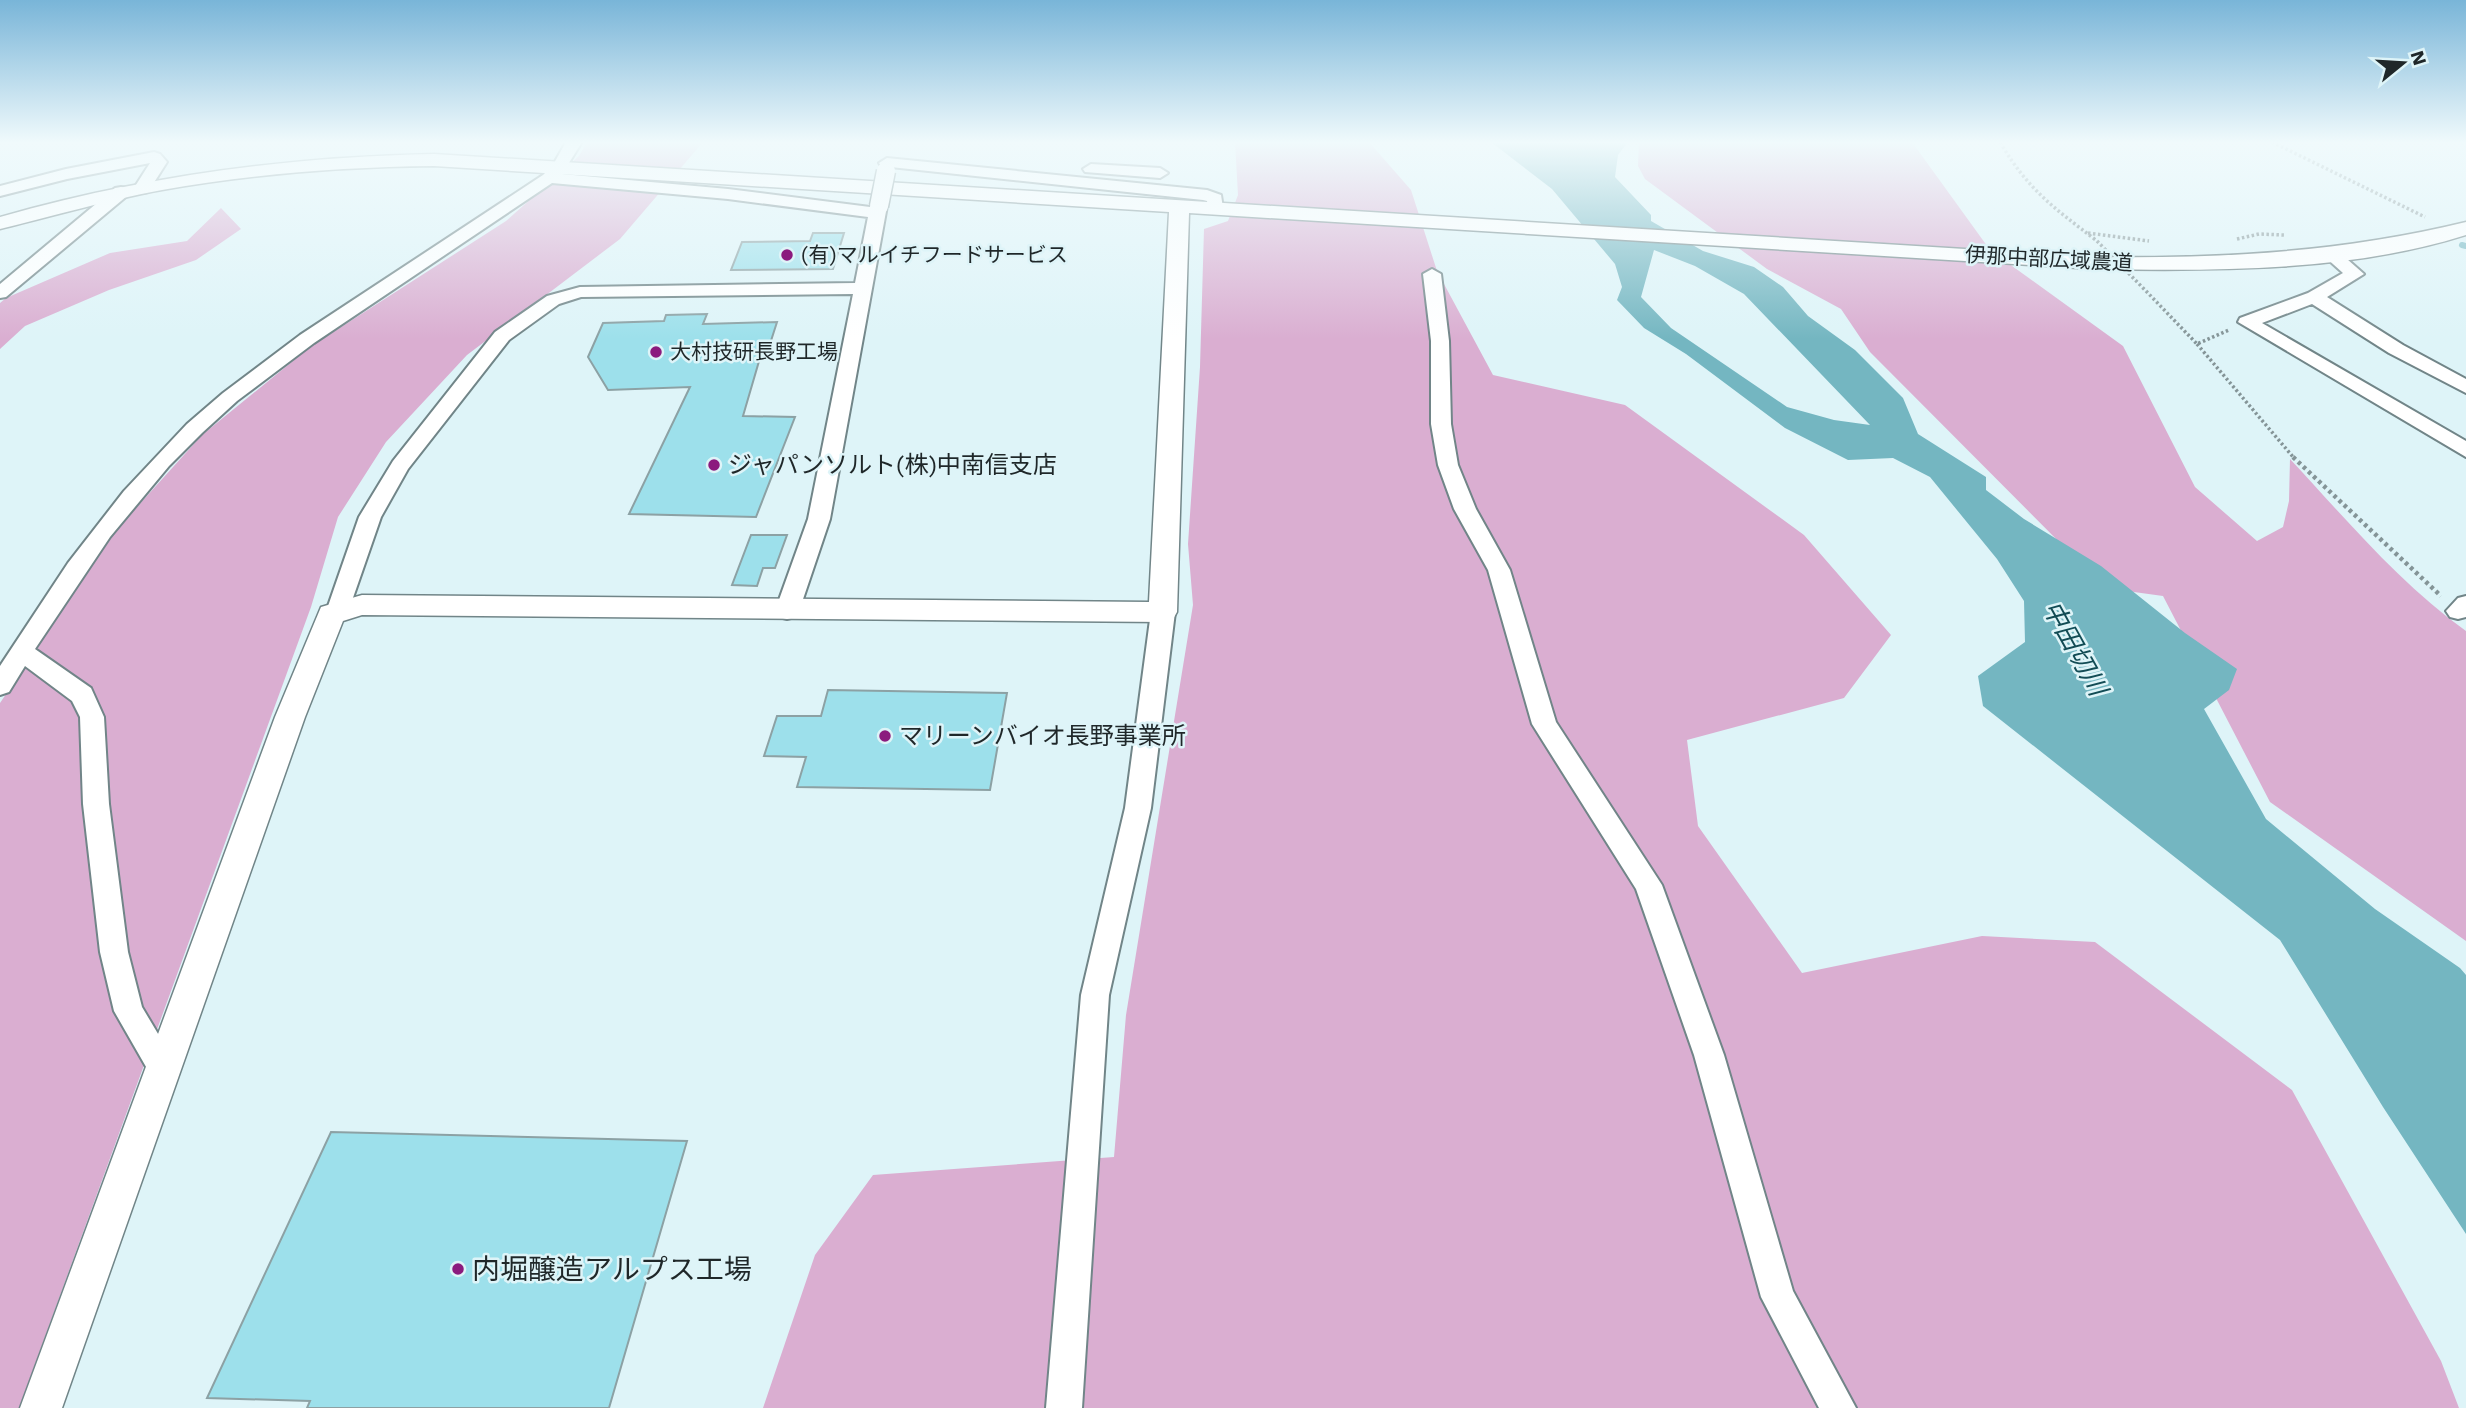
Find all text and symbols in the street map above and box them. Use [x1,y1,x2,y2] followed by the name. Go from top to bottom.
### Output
[2368,28,2438,98] north arrow
[2406,48,2432,68] text: N
[801,242,1068,267] place label: (有)マルイチフードサービス
[1964,242,2134,275] street label: 伊那中部広域農道
[779,247,795,263] marker: (有)マルイチフードサービス
[670,339,838,364] place label: 大村技研長野工場
[648,344,664,360] marker: 大村技研長野工場
[728,451,1057,479] place label: ジャパンソルト(株)中南信支店
[706,457,722,473] marker: ジャパンソルト(株)中南信支店
[2037,595,2115,703] water label: 中田切川
[899,722,1186,750] place label: マリーンバイオ長野事業所
[877,728,893,744] marker: マリーンバイオ長野事業所
[472,1253,752,1286] place label: 内堀醸造アルプス工場
[450,1261,466,1277] marker: 内堀醸造アルプス工場

